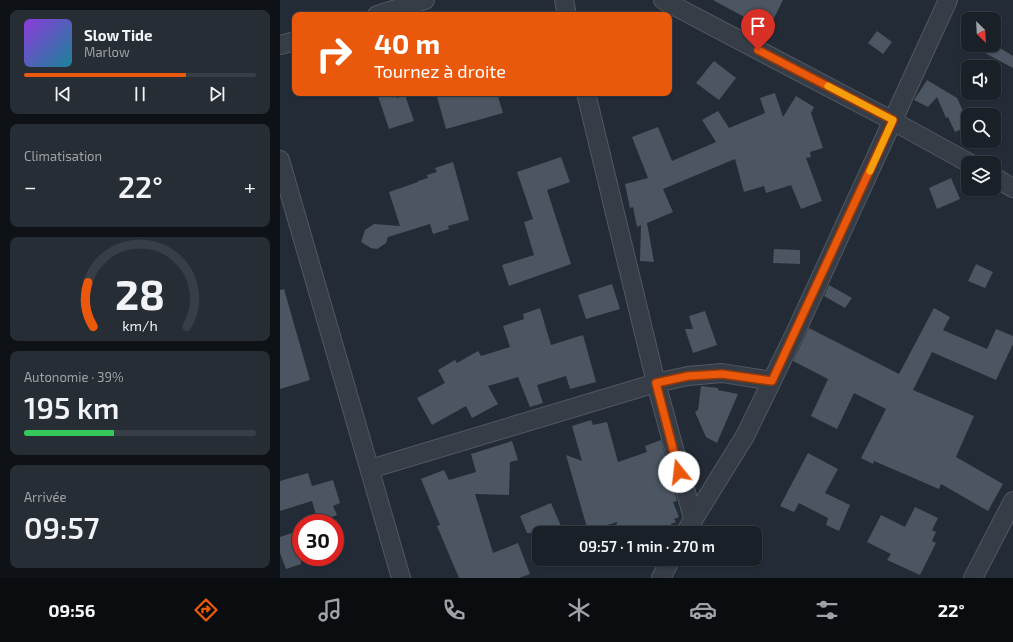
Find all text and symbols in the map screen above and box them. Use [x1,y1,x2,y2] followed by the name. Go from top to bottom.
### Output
[741,9,775,50] pin
[961,12,1001,52] north arrow
[961,12,1001,196] map controls
[747,15,769,37] icon: arrive
[84,26,152,44] text: Slow Tide
[374,26,440,60] text: 40 m
[308,28,360,80] icon: right
[84,44,130,60] text: Marlow
[374,60,506,82] text: Tournez à droite
[961,60,1001,100] button: sound
[52,83,74,105] icon: previous
[129,83,151,105] icon: pause
[206,83,228,105] icon: next
[961,108,1001,148] button: search
[24,148,102,164] text: Climatisation
[961,156,1001,196] button: layers
[118,168,163,204] text: 22°
[24,173,37,199] text: −
[244,173,256,199] text: +
[115,268,165,318] text: 28
[122,317,158,334] text: km/h
[24,369,124,385] text: Autonomie · 39%
[24,389,119,425] text: 195 km
[658,451,700,493] position arrow
[24,489,67,505] text: Arrivée
[24,509,99,545] text: 09:57
[292,514,344,566] speed limit sign: 30
[579,537,715,555] text: 09:57 · 1 min · 270 m
[192,596,220,624] icon: directions
[316,596,344,624] icon: music
[440,596,468,624] icon: phone
[565,596,593,624] icon: climate
[689,596,717,624] icon: car
[813,596,841,624] icon: filters
[48,599,95,621] text: 09:56
[938,599,965,621] text: 22°

